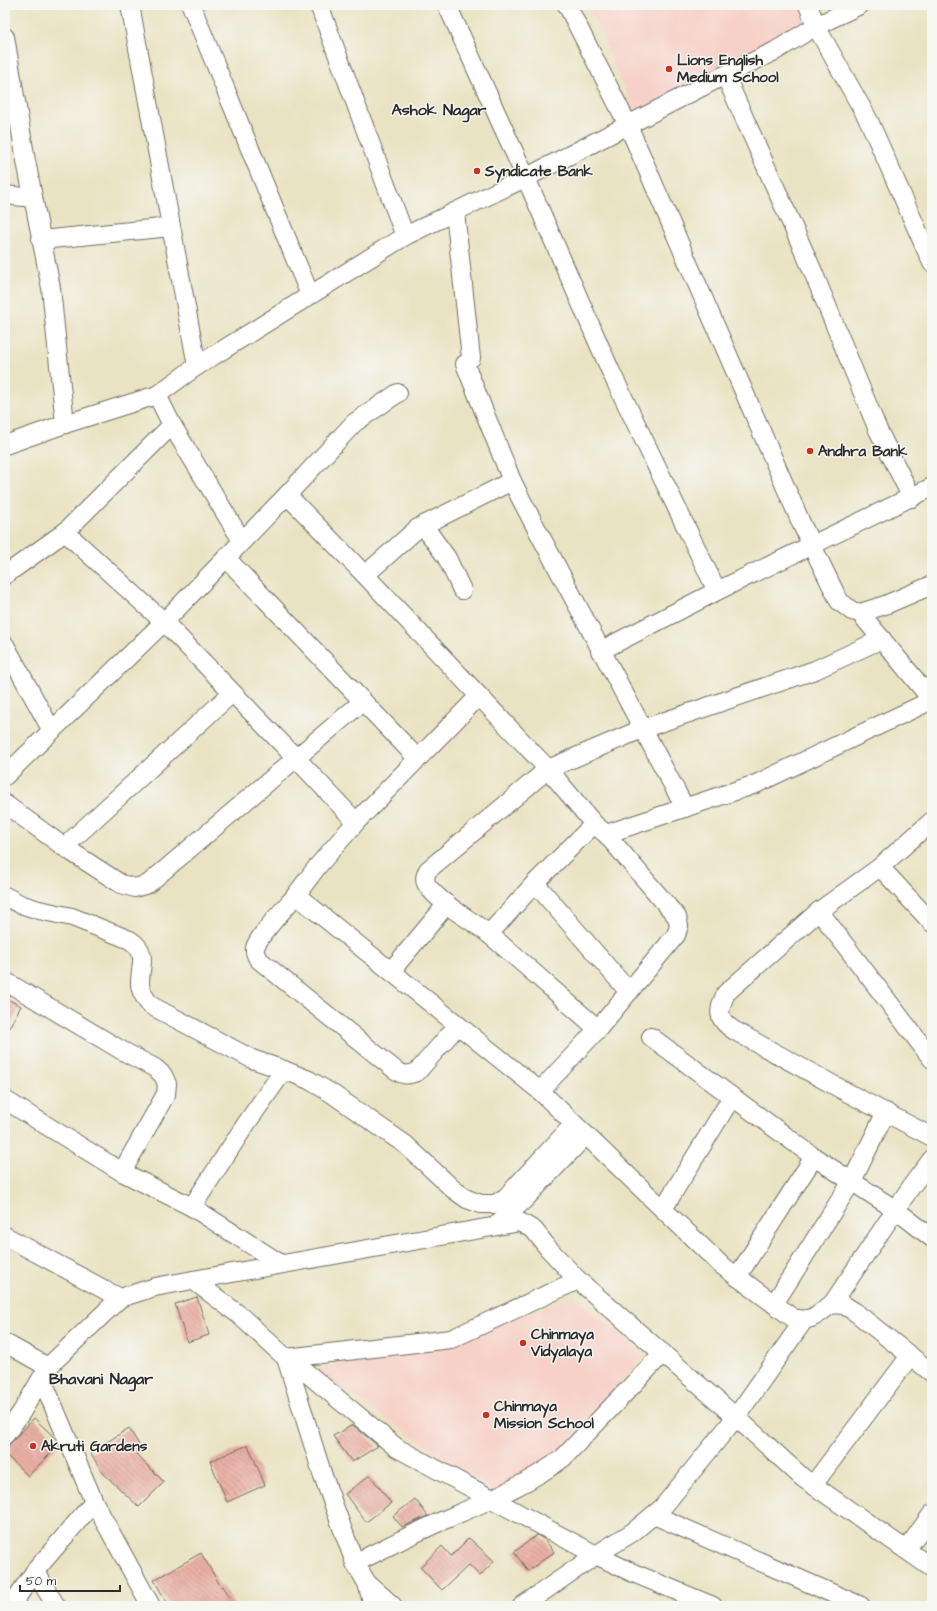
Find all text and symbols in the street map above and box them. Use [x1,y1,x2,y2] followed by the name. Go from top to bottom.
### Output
[677,50,779,88] place label: Lions English Medium School
[664,64,674,74] marker: Lions English Medium School
[392,99,487,123] district label: Ashok Nagar
[484,161,593,183] place label: Syndicate Bank
[472,166,482,176] marker: Syndicate Bank
[818,441,908,462] place label: Andhra Bank
[805,446,815,456] marker: Andhra Bank
[530,1324,594,1363] place label: Chinmaya Vidyalaya
[518,1338,528,1348] marker: Chinmaya Vidyalaya
[49,1368,153,1392] district label: Bhavani Nagar
[494,1396,594,1434] place label: Chinmaya Mission School
[481,1410,491,1420] marker: Chinmaya Mission School
[41,1436,148,1457] place label: Akruti Gardens
[28,1441,38,1451] marker: Akruti Gardens
[20,1567,120,1593] scale bar
[26,1573,57,1590] text: 50 m

